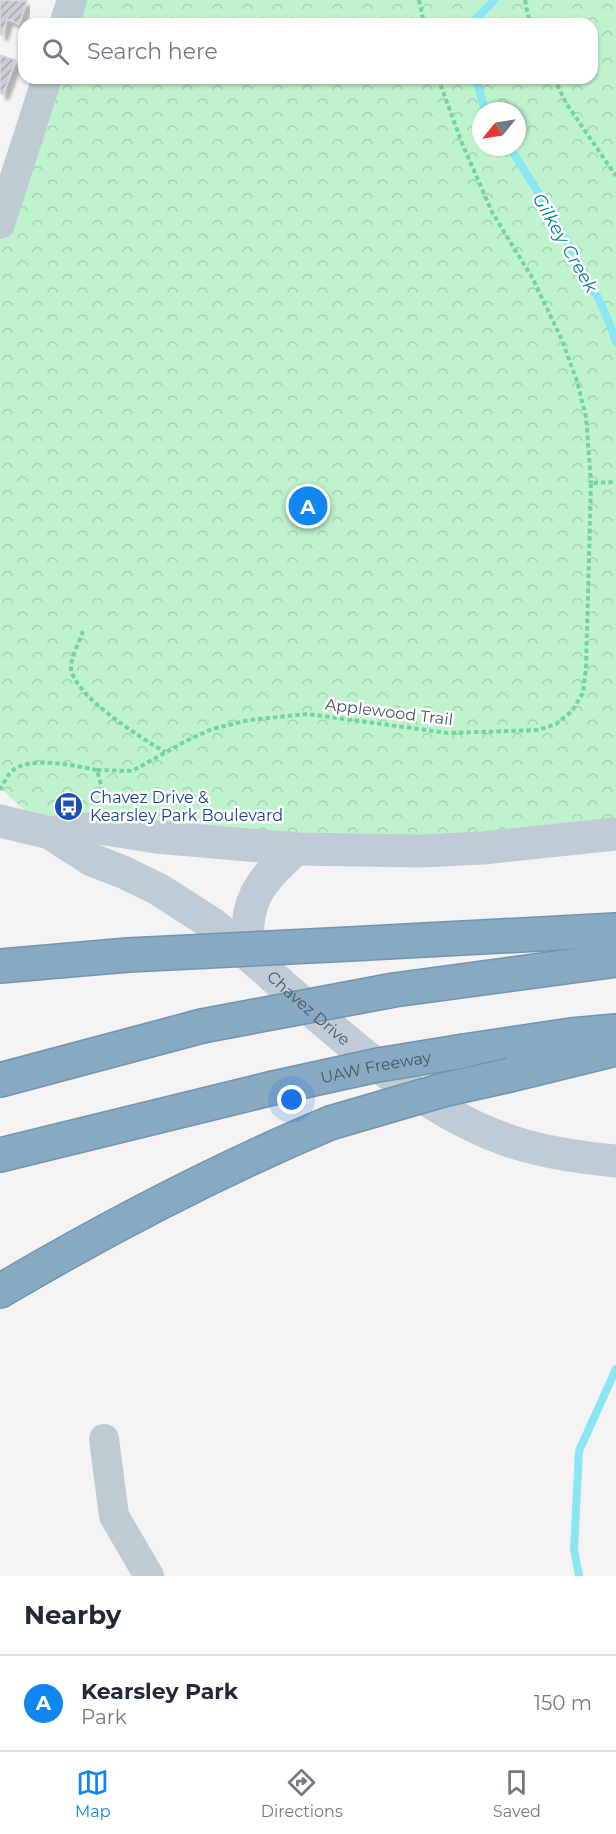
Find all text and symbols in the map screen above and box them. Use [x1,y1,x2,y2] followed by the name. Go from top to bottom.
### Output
[18,18,598,84] search box
[39,35,72,68] icon: search
[87,38,218,65] text: Search here
[472,102,526,156] north arrow
[528,189,603,298] water label: Gilkey Creek
[288,484,328,528] pin: A
[324,695,454,729] street label: Applewood Trail
[90,788,283,825] place label: Chavez Drive & Kearsley Park Boulevard
[53,790,85,822] bus stop icon: Chavez Drive & Kearsley Park Boulevard
[263,967,354,1049] street label: Chavez Drive
[319,1047,433,1087] street label: UAW Freeway
[277,1085,306,1114] your location
[24,1599,121,1631] text: Nearby
[81,1678,238,1705] text: Kearsley Park
[36,1691,51,1715] text: A
[534,1691,592,1715] text: 150 m
[81,1705,127,1729] text: Park
[75,1766,111,1821] tab: Map
[261,1766,343,1821] tab: Directions
[493,1766,541,1821] tab: Saved

